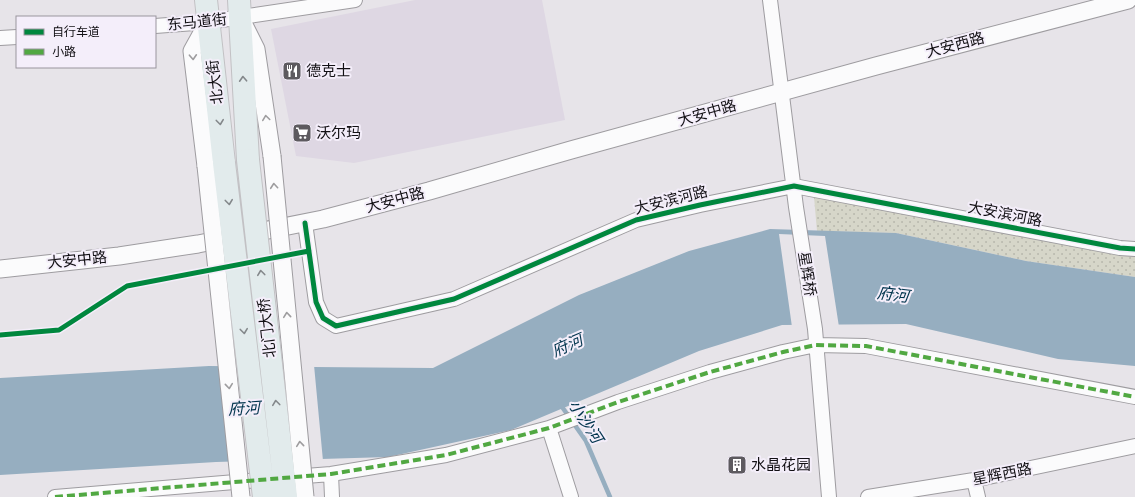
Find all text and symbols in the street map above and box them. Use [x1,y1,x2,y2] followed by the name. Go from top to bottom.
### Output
[166,7,228,36] street label: 东马道街
[16,16,156,68] legend
[52,22,100,41] text: 自行车道
[923,26,987,63] street label: 大安西路
[52,42,76,61] text: 小路
[189,54,198,60] one-way arrow
[200,58,229,106] street label: 北大街
[306,59,351,82] place label: 德克士
[281,60,303,82] restaurant icon: 德克士
[239,76,248,82] one-way arrow
[675,93,739,132] street label: 大安中路
[262,115,271,121] one-way arrow
[215,119,224,125] one-way arrow
[316,121,361,144] place label: 沃尔玛
[291,122,313,144] supermarket icon: 沃尔玛
[632,179,710,220] street label: 大安滨河路
[363,181,427,218] street label: 大安中路
[270,182,279,189] one-way arrow
[966,195,1044,232] street label: 大安滨河路
[224,199,233,205] one-way arrow
[46,245,108,274] street label: 大安中路
[793,250,822,298] street label: 星辉桥
[257,270,266,277] one-way arrow
[876,280,913,308] water label: 府河
[251,297,282,359] street label: 北门大桥
[282,312,291,318] one-way arrow
[547,326,589,362] water label: 府河
[239,328,248,334] one-way arrow
[225,383,234,389] one-way arrow
[563,394,611,450] water label: 小沙河
[227,395,264,421] water label: 府河
[271,400,280,406] one-way arrow
[295,441,304,447] one-way arrow
[751,453,811,476] place label: 水晶花园
[726,454,748,476] building icon: 水晶花园
[970,456,1034,491] street label: 星辉西路

